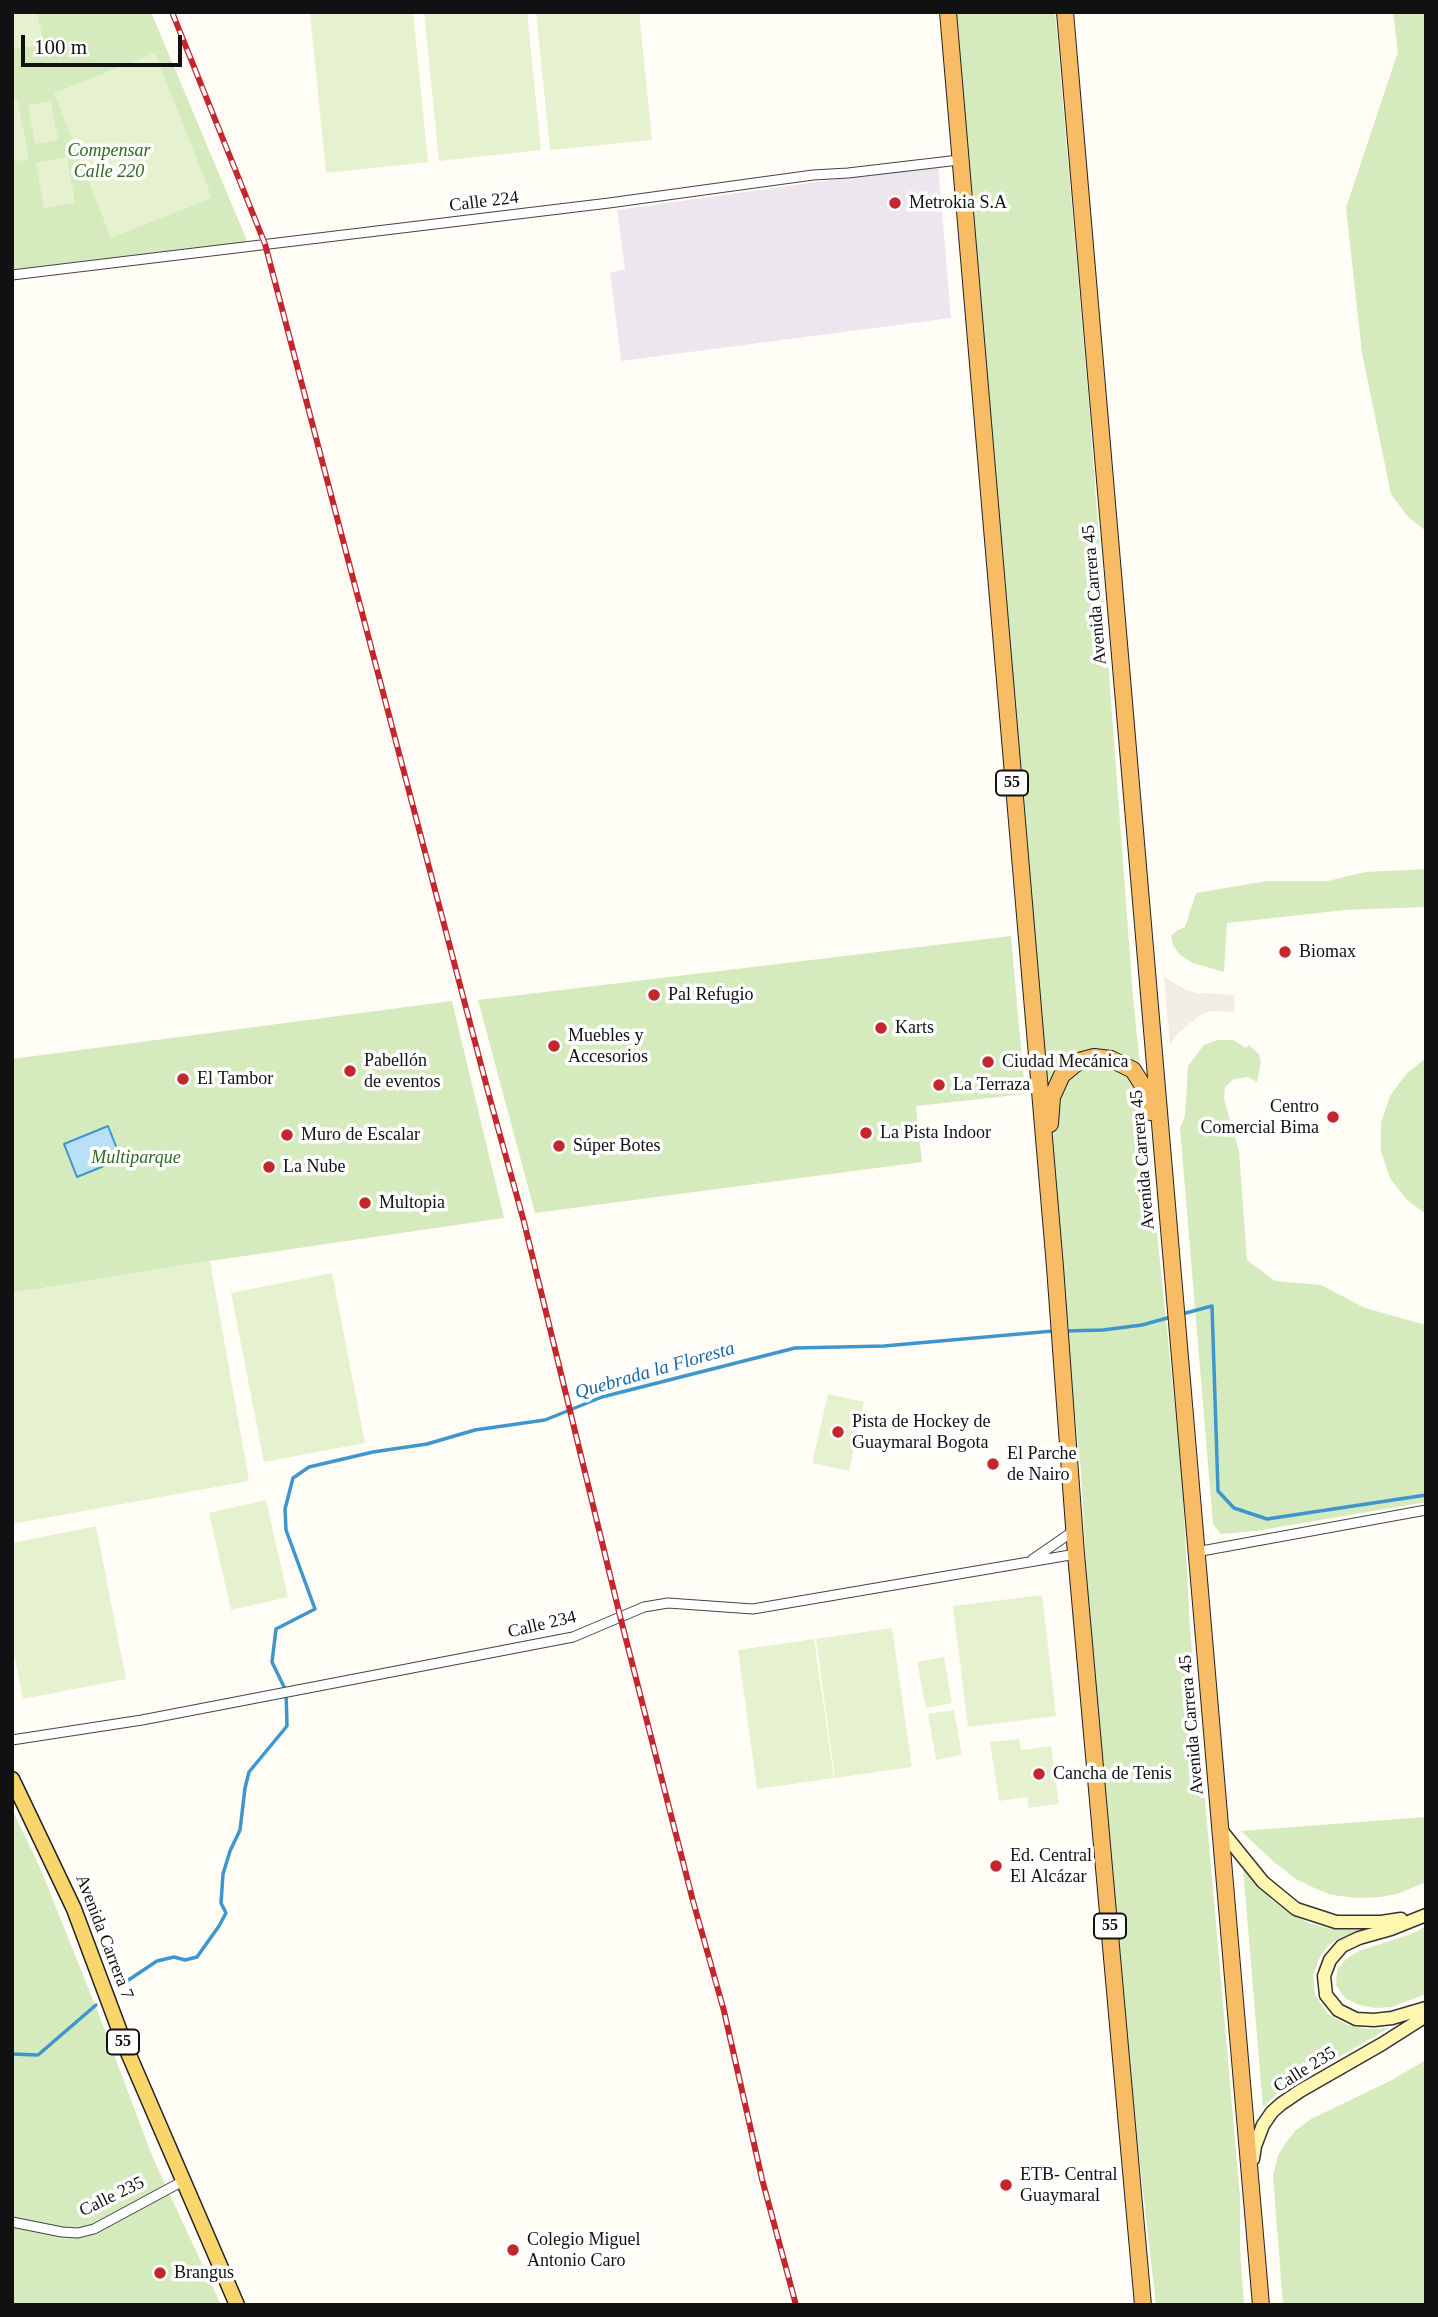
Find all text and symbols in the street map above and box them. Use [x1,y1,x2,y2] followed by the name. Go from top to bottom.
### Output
[24,21,186,65] scale bar
[34,35,87,59] text: 100 m
[67,140,151,182] park label: Compensar Calle 220
[448,187,520,217] street label: Calle 224
[909,192,1007,214] place label: Metrokia S.A
[887,195,903,211] marker: Metrokia S.A
[1078,524,1112,666] street label: Avenida Carrera 45
[996,770,1028,796] road number: 55
[1299,941,1356,963] place label: Biomax
[1277,944,1293,960] marker: Biomax
[668,984,753,1006] place label: Pal Refugio
[646,987,662,1003] marker: Pal Refugio
[895,1017,934,1039] place label: Karts
[873,1020,889,1036] marker: Karts
[568,1025,648,1068] place label: Muebles y Accesorios
[546,1038,562,1054] marker: Muebles y Accesorios
[364,1050,440,1092] place label: Pabellón de eventos
[1002,1051,1128,1073] place label: Ciudad Mecánica
[980,1054,996,1070] marker: Ciudad Mecánica
[342,1063,358,1079] marker: Pabellón de eventos
[197,1068,273,1090] place label: El Tambor
[175,1071,191,1087] marker: El Tambor
[953,1074,1030,1096] place label: La Terraza
[931,1077,947,1093] marker: La Terraza
[1126,1089,1160,1231] street label: Avenida Carrera 45
[1201,1096,1319,1138] place label: Centro Comercial Bima
[1325,1109,1341,1125] marker: Centro Comercial Bima
[880,1122,991,1144] place label: La Pista Indoor
[301,1124,420,1146] place label: Muro de Escalar
[858,1125,874,1141] marker: La Pista Indoor
[279,1127,295,1143] marker: Muro de Escalar
[573,1135,660,1157] place label: Súper Botes
[551,1138,567,1154] marker: Súper Botes
[91,1147,181,1169] park label: Multiparque
[283,1156,345,1178] place label: La Nube
[261,1159,277,1175] marker: La Nube
[379,1192,445,1214] place label: Multopia
[357,1195,373,1211] marker: Multopia
[573,1337,737,1405] water label: Quebrada la Floresta
[852,1411,990,1454] place label: Pista de Hockey de Guaymaral Bogota
[830,1424,846,1440] marker: Pista de Hockey de Guaymaral Bogota
[1007,1443,1076,1486] place label: El Parche de Nairo
[985,1456,1001,1472] marker: El Parche de Nairo
[506,1607,578,1643] street label: Calle 234
[1175,1654,1209,1796] street label: Avenida Carrera 45
[1053,1763,1172,1785] place label: Cancha de Tenis
[1031,1766,1047,1782] marker: Cancha de Tenis
[1010,1845,1092,1888] place label: Ed. Central El Alcázar
[988,1858,1004,1874] marker: Ed. Central El Alcázar
[70,1872,138,2002] street label: Avenida Carrera 7
[1094,1914,1126,1938] road number: 55
[107,2030,139,2054] road number: 55
[1270,2042,1340,2098] street label: Calle 235
[1020,2164,1117,2206] place label: ETB- Central Guaymaral
[76,2172,148,2222] street label: Calle 235
[998,2177,1014,2193] marker: ETB- Central Guaymaral
[527,2229,640,2272] place label: Colegio Miguel Antonio Caro
[505,2242,521,2258] marker: Colegio Miguel Antonio Caro
[174,2262,234,2284] place label: Brangus
[152,2265,168,2281] marker: Brangus

